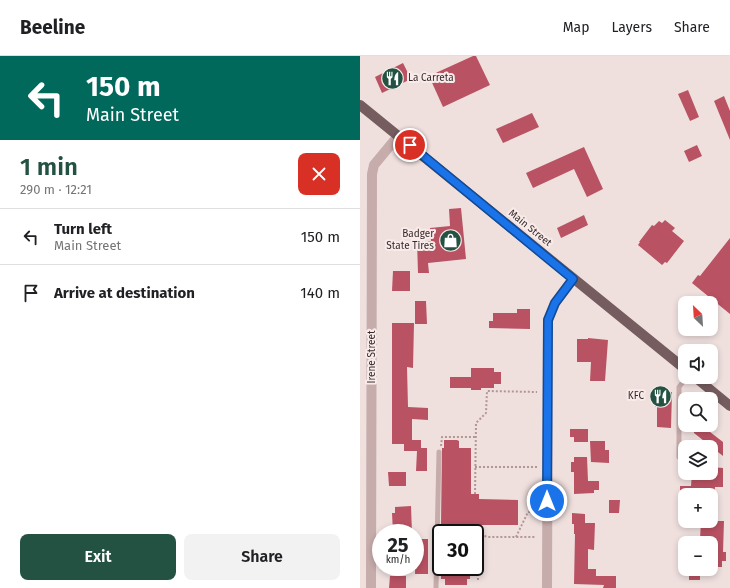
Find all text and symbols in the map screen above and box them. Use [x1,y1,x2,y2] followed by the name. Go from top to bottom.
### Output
[20,16,85,39] text: Beeline
[563,19,589,36] text: Map
[611,19,652,36] text: Layers
[674,19,710,36] text: Share
[380,65,406,91] restaurant icon: La Carreta
[86,70,161,103] text: 150 m
[20,72,72,124] icon: left
[408,72,454,84] place label: La Carreta
[86,104,179,126] text: Main Street
[393,128,427,162] pin
[399,134,421,156] icon: arrive
[20,153,78,181] text: 1 min
[298,153,340,195] button: close
[20,182,92,197] text: 290 m · 12:21
[506,207,554,249] street label: Main Street
[54,220,112,238] text: Turn left
[20,226,42,248] icon: left
[437,227,463,253] shop icon: Badger State Tires
[301,228,340,246] text: 150 m
[386,228,434,252] place label: Badger State Tires
[54,238,121,253] text: Main Street
[20,282,42,304] icon: arrive
[54,284,195,302] text: Arrive at destination
[300,284,340,302] text: 140 m
[678,296,718,336] north arrow
[678,296,718,576] map controls
[366,330,378,384] street label: Irene Street
[678,344,718,384] button: sound
[647,383,673,409] restaurant icon: KFC
[628,390,644,402] place label: KFC
[678,392,718,432] button: search
[678,440,718,480] button: layers
[526,480,568,522] position arrow
[678,488,718,528] button: +
[432,524,484,576] speed limit sign: 30
[387,533,409,557] text: 25
[20,534,176,580] button: Exit
[184,534,340,580] button: Share
[678,536,718,576] button: −
[386,554,410,566] text: km/h

